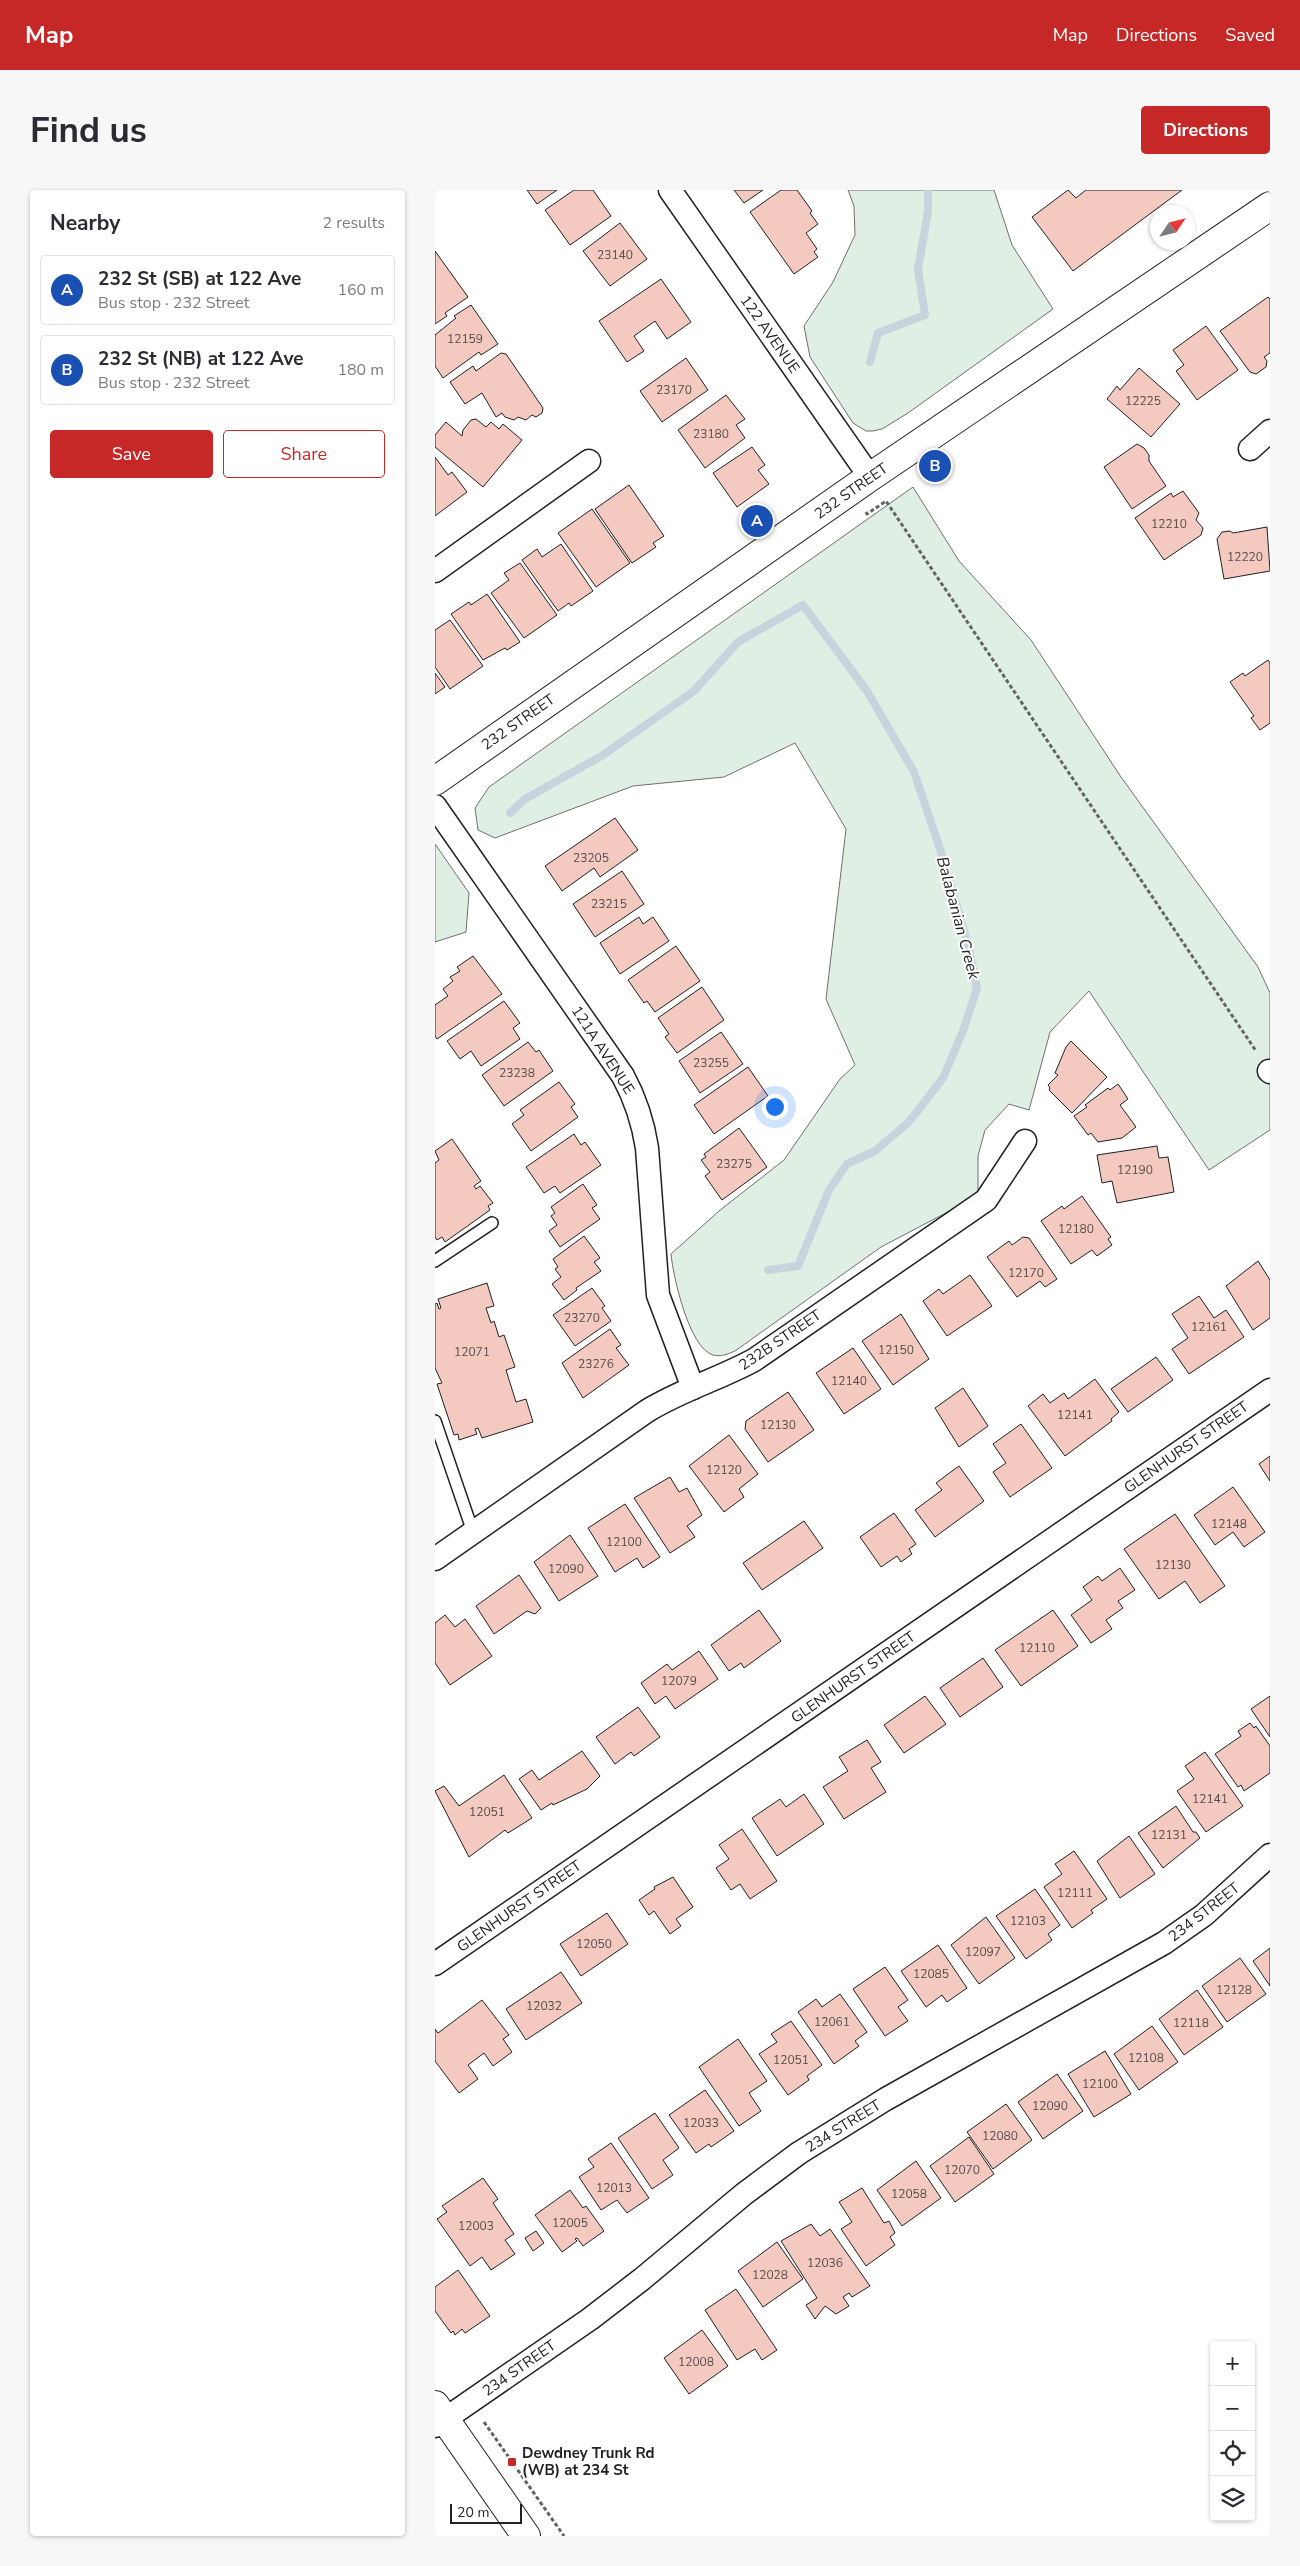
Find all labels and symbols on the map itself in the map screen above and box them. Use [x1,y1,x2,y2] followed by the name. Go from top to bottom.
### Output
[1150,205,1195,250] north arrow
[597,247,633,263] house number: 23140
[736,291,804,377] street label: 122 AVENUE
[447,331,483,347] house number: 12159
[656,382,692,398] house number: 23170
[1125,393,1161,409] house number: 12225
[693,426,729,442] house number: 23180
[919,447,951,485] pin: B
[810,458,892,524] street label: 232 STREET
[741,502,773,540] pin: A
[1151,516,1187,532] house number: 12210
[1227,549,1263,565] house number: 12220
[477,689,559,755] street label: 232 STREET
[573,850,609,866] house number: 23205
[931,854,985,983] water label: Balabanian Creek
[591,896,627,912] house number: 23215
[567,1002,639,1098] street label: 121A AVENUE
[693,1055,729,1071] house number: 23255
[499,1065,535,1081] house number: 23238
[762,1094,788,1120] your location
[716,1156,752,1172] house number: 23275
[1117,1162,1153,1178] house number: 12190
[1058,1221,1094,1237] house number: 12180
[1008,1265,1044,1281] house number: 12170
[735,1305,825,1375] street label: 232B STREET
[564,1310,600,1326] house number: 23270
[1191,1319,1227,1335] house number: 12161
[878,1342,914,1358] house number: 12150
[454,1344,490,1360] house number: 12071
[578,1356,614,1372] house number: 23276
[831,1373,867,1389] house number: 12140
[1120,1396,1252,1498] street label: GLENHURST STREET
[1057,1407,1093,1423] house number: 12141
[760,1417,796,1433] house number: 12130
[706,1462,742,1478] house number: 12120
[1211,1516,1247,1532] house number: 12148
[606,1534,642,1550] house number: 12100
[1155,1557,1191,1573] house number: 12130
[548,1561,584,1577] house number: 12090
[787,1626,919,1728] street label: GLENHURST STREET
[1019,1640,1055,1656] house number: 12110
[661,1673,697,1689] house number: 12079
[1192,1791,1228,1807] house number: 12141
[469,1804,505,1820] house number: 12051
[1151,1827,1187,1843] house number: 12131
[453,1855,585,1957] street label: GLENHURST STREET
[1164,1878,1244,1946] street label: 234 STREET
[1057,1885,1093,1901] house number: 12111
[1010,1913,1046,1929] house number: 12103
[576,1936,612,1952] house number: 12050
[965,1944,1001,1960] house number: 12097
[913,1966,949,1982] house number: 12085
[1216,1982,1252,1998] house number: 12128
[526,1998,562,2014] house number: 12032
[814,2014,850,2030] house number: 12061
[1173,2015,1209,2031] house number: 12118
[1128,2050,1164,2066] house number: 12108
[773,2052,809,2068] house number: 12051
[1082,2076,1118,2092] house number: 12100
[802,2095,884,2157] street label: 234 STREET
[1032,2098,1068,2114] house number: 12090
[683,2115,719,2131] house number: 12033
[982,2128,1018,2144] house number: 12080
[944,2162,980,2178] house number: 12070
[596,2180,632,2196] house number: 12013
[891,2186,927,2202] house number: 12058
[552,2215,588,2231] house number: 12005
[458,2218,494,2234] house number: 12003
[807,2255,843,2271] house number: 12036
[752,2267,788,2283] house number: 12028
[478,2335,560,2401] street label: 234 STREET
[678,2354,714,2370] house number: 12008
[522,2443,654,2480] place label: Dewdney Trunk Rd (WB) at 234 St
[506,2456,518,2468] marker: Dewdney Trunk Rd (WB) at 234 St
[450,2501,523,2524] scale bar

